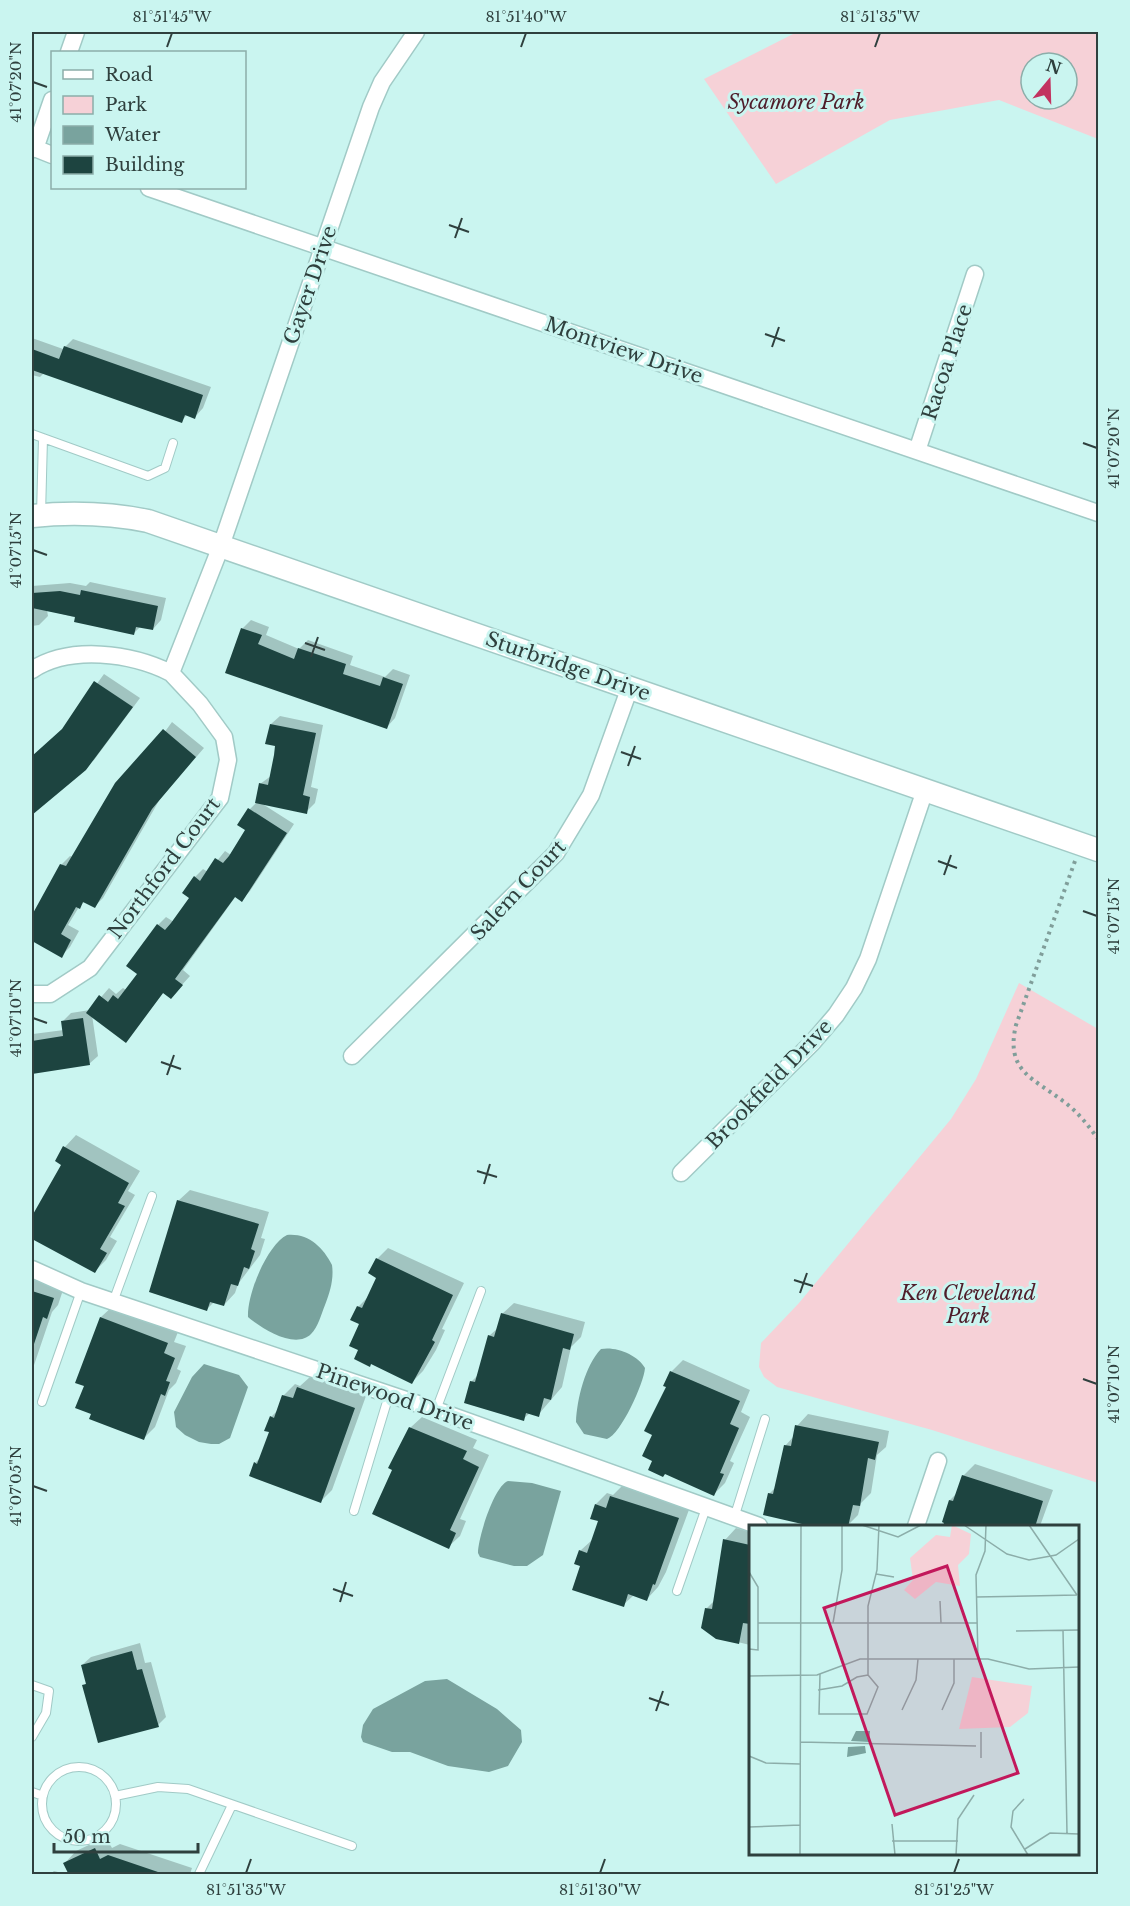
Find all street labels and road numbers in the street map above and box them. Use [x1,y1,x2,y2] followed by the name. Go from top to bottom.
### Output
[278,223,342,347] street label: Gayer Drive
[917,301,977,423] street label: Racoa Place
[542,312,706,388] street label: Montview Drive
[483,627,653,705] street label: Sturbridge Drive
[103,792,225,943] street label: Northford Court
[465,834,571,945] street label: Salem Court
[701,1014,837,1154] street label: Brookfield Drive
[313,1359,477,1435] street label: Pinewood Drive

